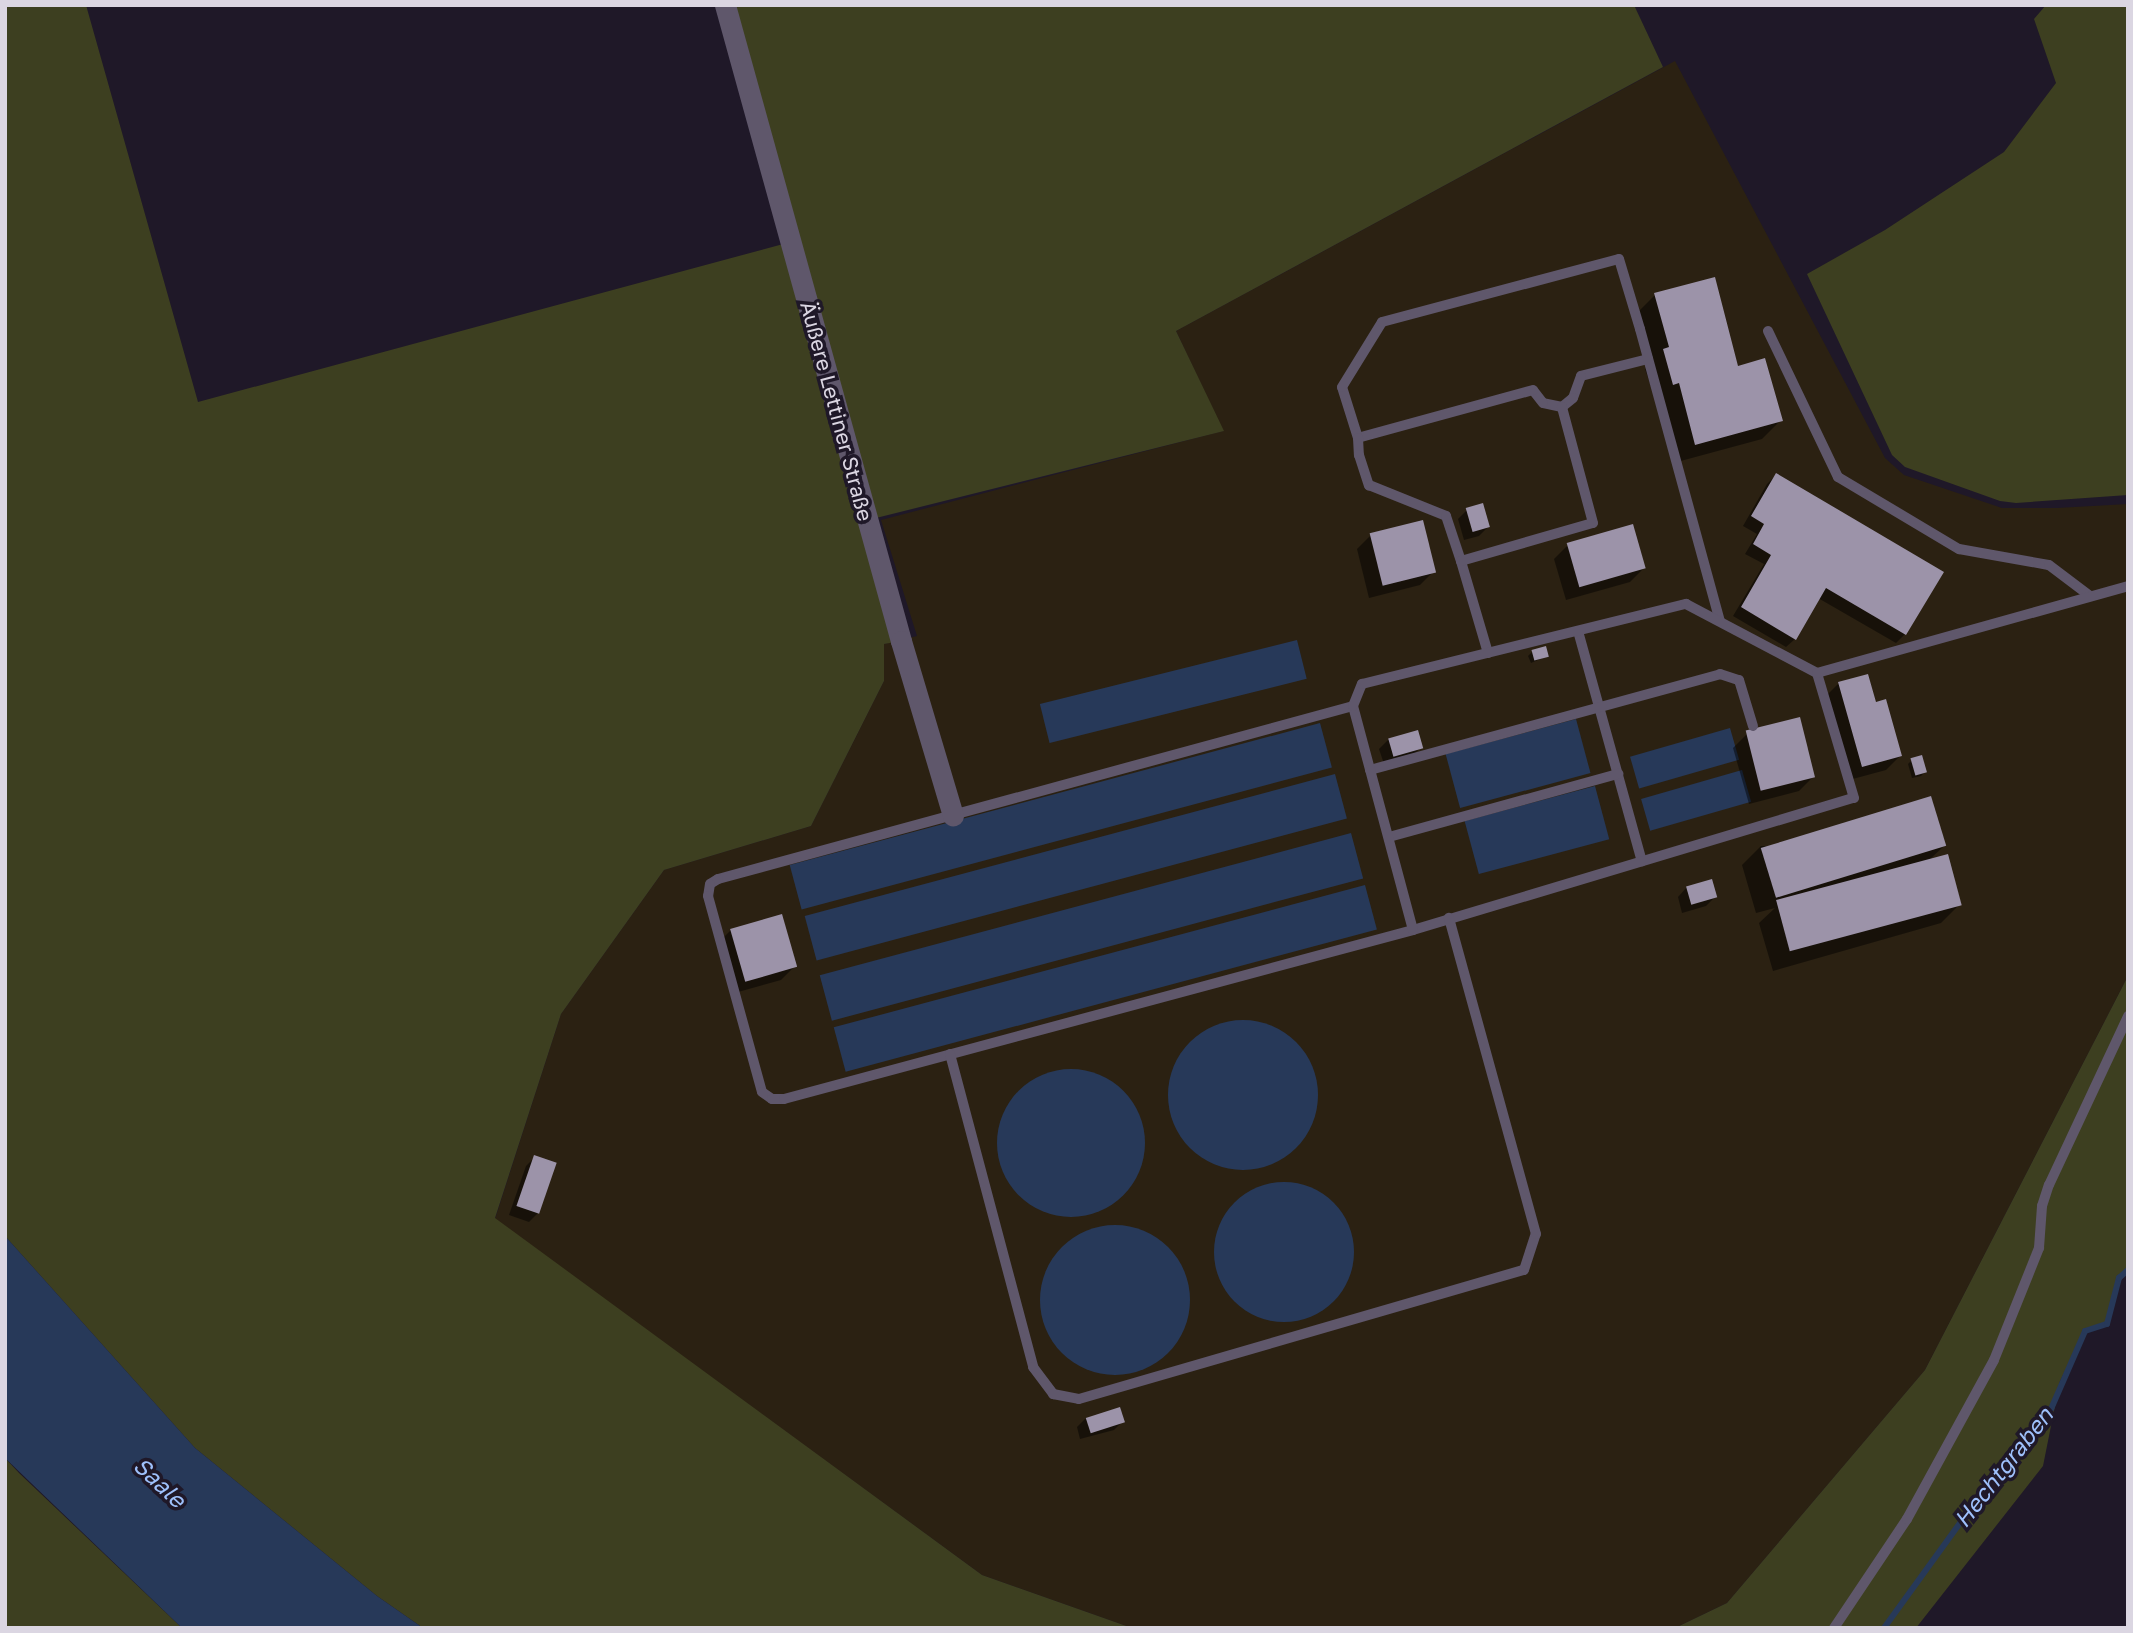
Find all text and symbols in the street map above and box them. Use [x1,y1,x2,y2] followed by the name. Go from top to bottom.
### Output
[796,298,878,524] street label: Äußere Lettiner Straße
[1948,1402,2058,1532] water label: Hechtgraben
[128,1451,192,1513] water label: Saale

